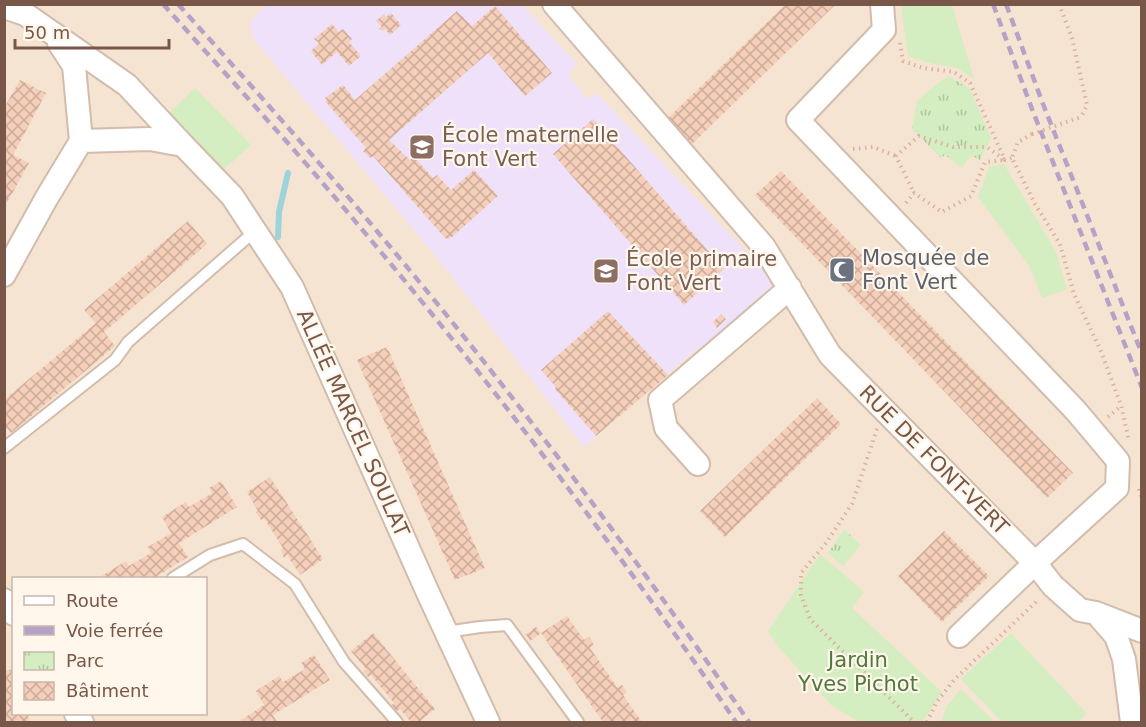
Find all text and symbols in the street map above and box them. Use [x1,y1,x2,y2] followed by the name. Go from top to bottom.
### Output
[15,12,170,50] scale bar
[24,22,70,43] text: 50 m
[442,122,619,171] place label: École maternelle Font Vert
[407,132,437,162] school or university icon: École maternelle Font Vert
[626,246,777,295] place label: École primaire Font Vert
[862,246,989,294] place label: Mosquée de Font Vert
[827,255,857,285] mosque icon: Mosquée de Font Vert
[591,256,621,286] school or university icon: École primaire Font Vert
[292,305,415,541] street label: ALLÉE MARCEL SOULAT
[854,380,1014,540] street label: RUE DE FONT-VERT
[12,577,207,715] legend
[66,590,118,611] text: Route
[66,620,163,641] text: Voie ferrée
[797,648,918,696] park label: Jardin Yves Pichot
[66,650,104,671] text: Parc
[66,680,149,701] text: Bâtiment

